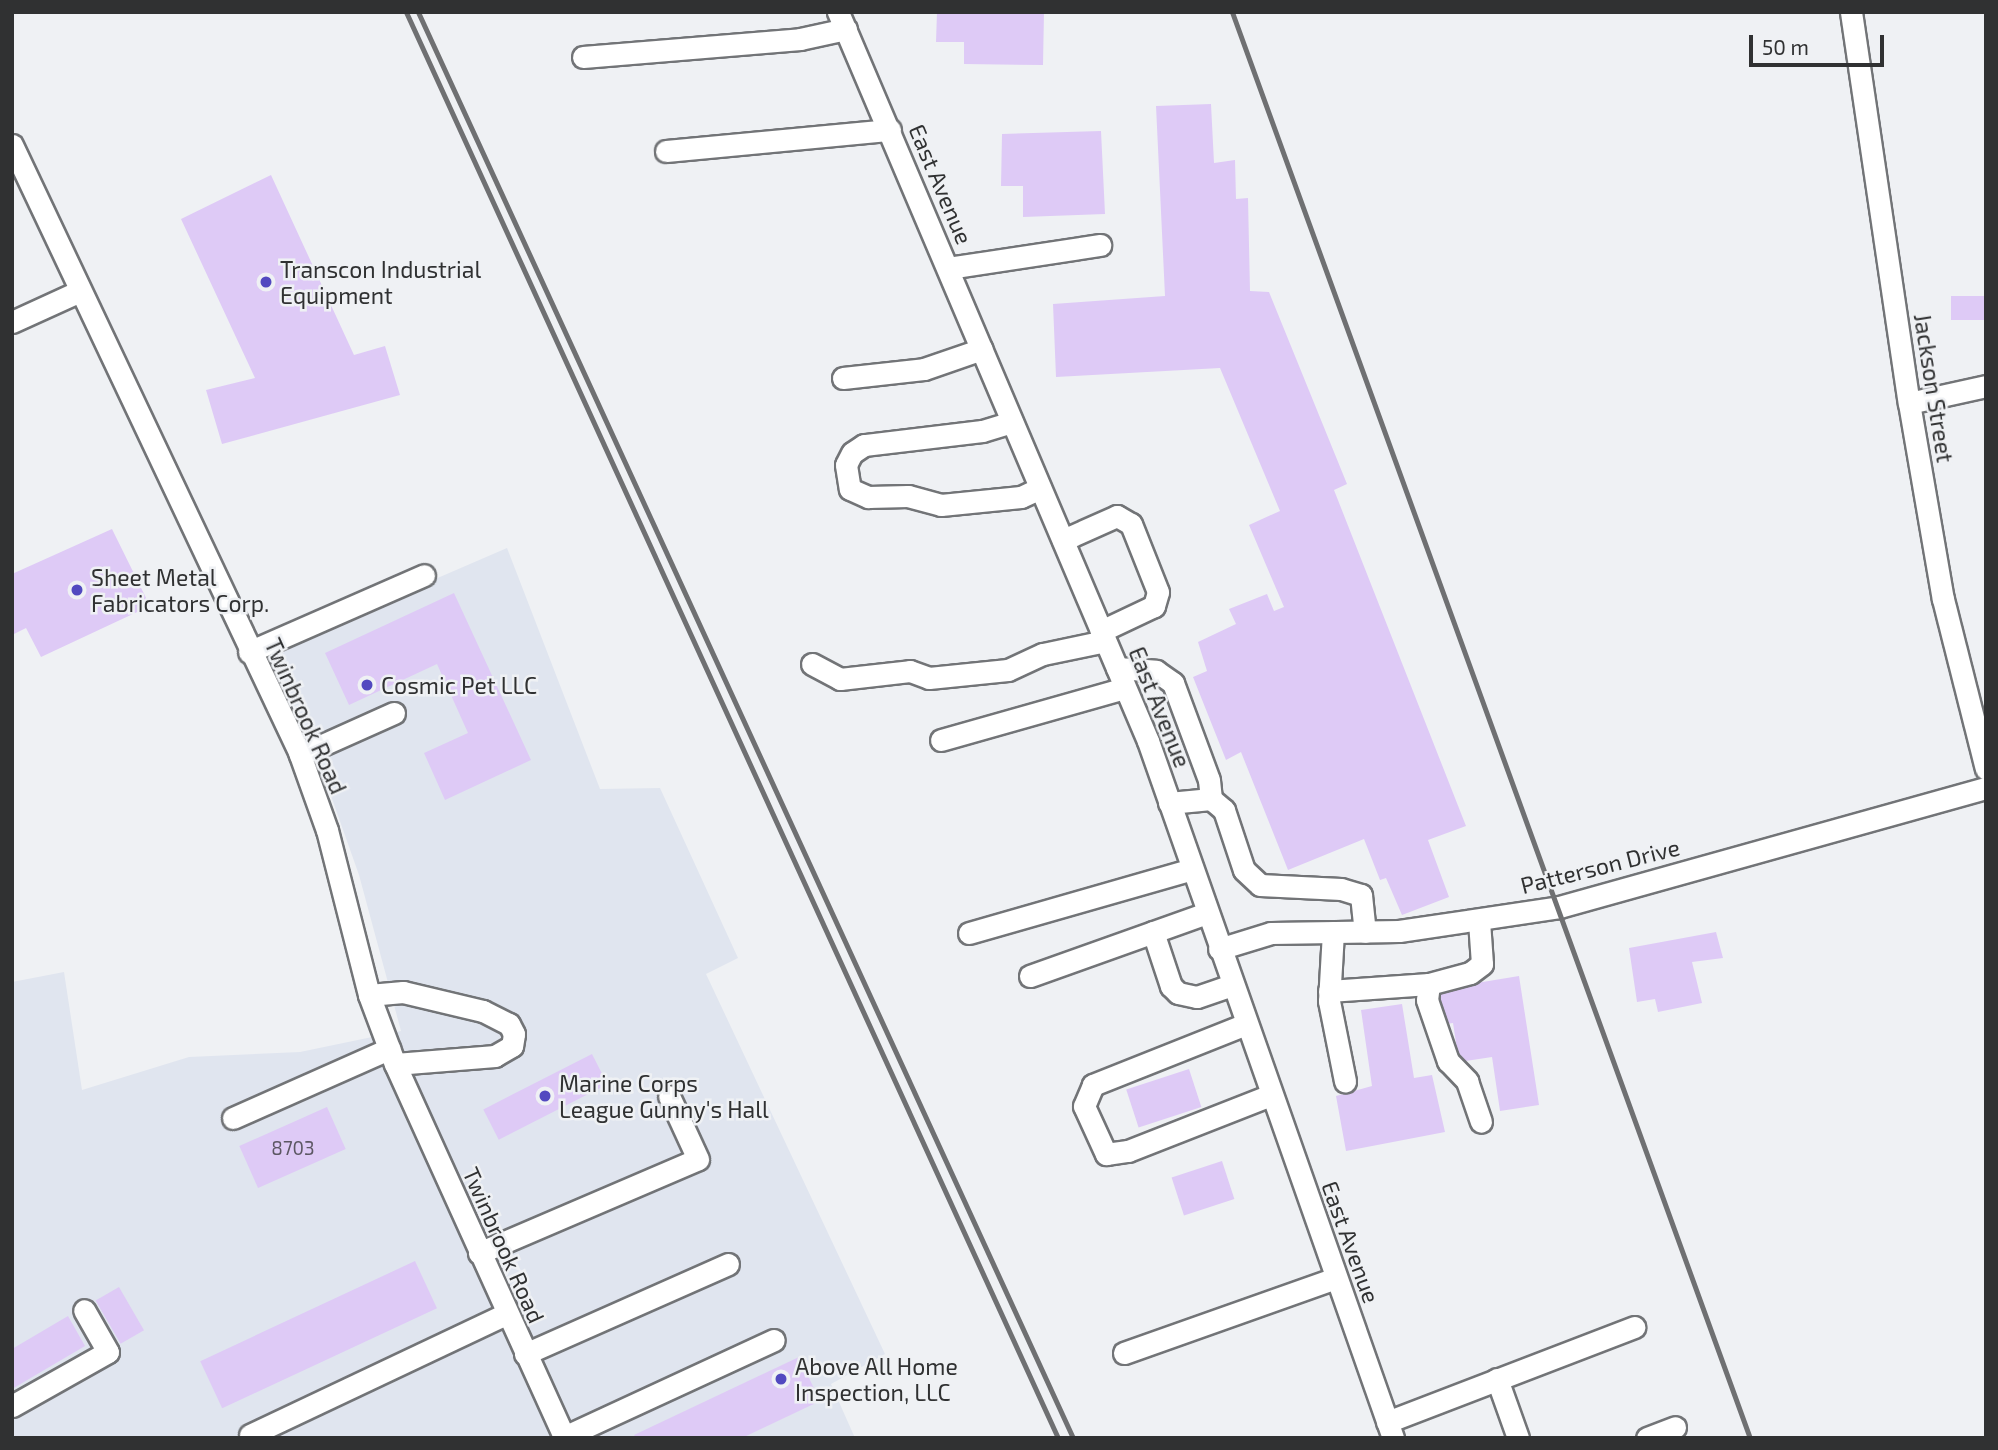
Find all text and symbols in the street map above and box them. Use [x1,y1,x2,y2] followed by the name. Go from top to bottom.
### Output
[1753,21,1888,65] scale bar
[1762,34,1809,59] text: 50 m
[903,120,979,248] street label: East Avenue
[280,255,481,309] place label: Transcon Industrial Equipment
[258,274,274,290] marker: Transcon Industrial Equipment
[1909,311,1959,465] street label: Jackson Street
[91,563,269,617] place label: Sheet Metal Fabricators Corp.
[69,582,85,598] marker: Sheet Metal Fabricators Corp.
[259,634,353,798] street label: Twinbrook Road
[1123,642,1197,772] street label: East Avenue
[381,671,537,699] place label: Cosmic Pet LLC
[359,677,375,693] marker: Cosmic Pet LLC
[1518,833,1682,899] street label: Patterson Drive
[559,1069,769,1123] place label: Marine Corps League Gunny's Hall
[537,1088,553,1104] marker: Marine Corps League Gunny's Hall
[271,1137,315,1159] house number: 8703
[457,1163,551,1327] street label: Twinbrook Road
[1316,1177,1386,1307] street label: East Avenue
[795,1352,959,1406] place label: Above All Home Inspection, LLC
[773,1371,789,1387] marker: Above All Home Inspection, LLC

